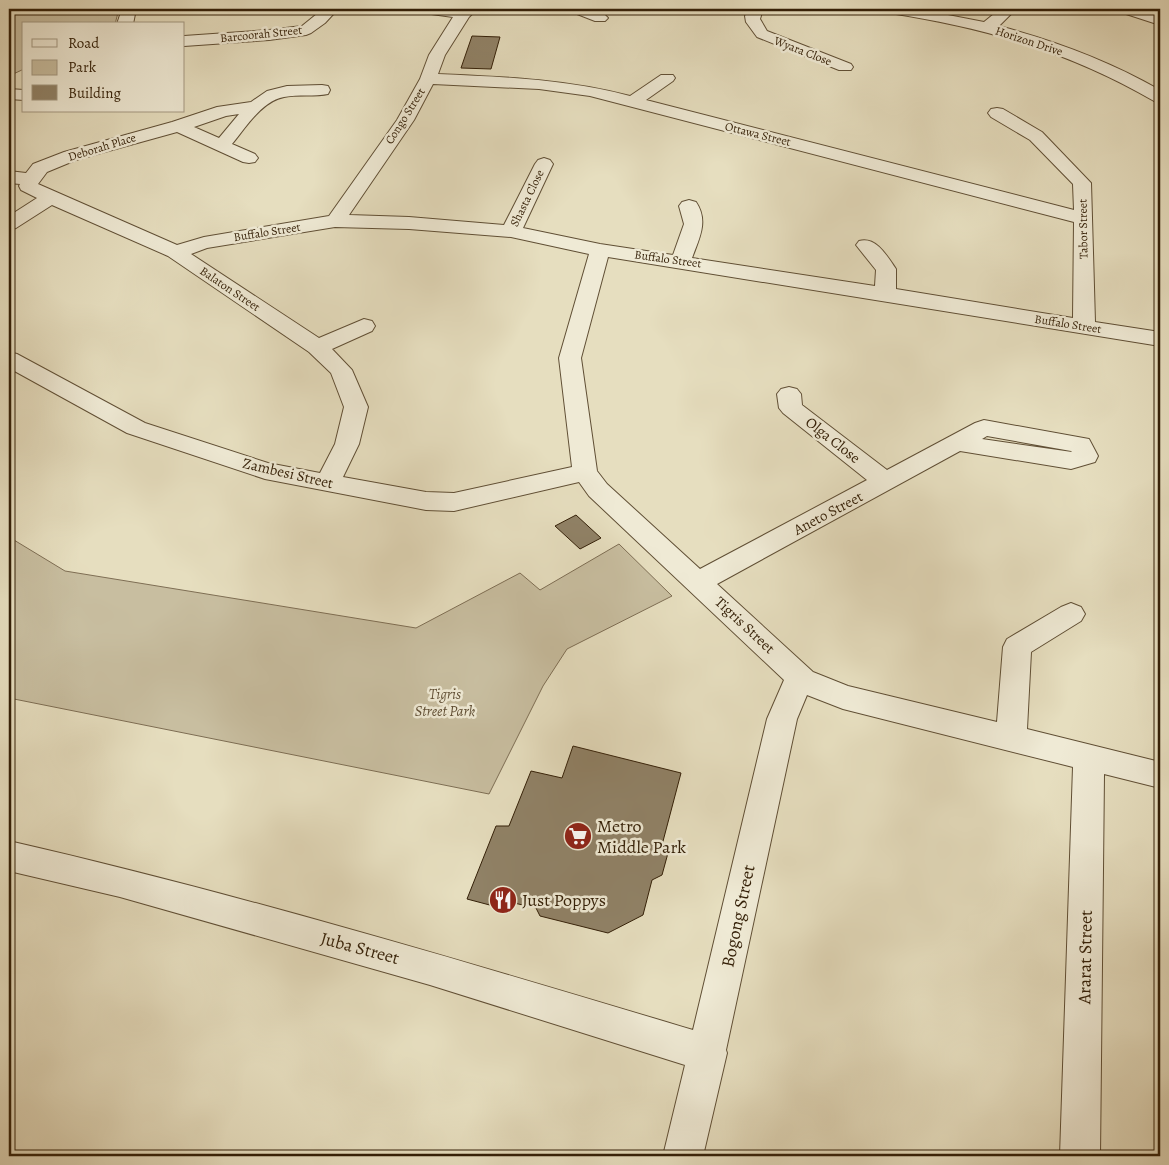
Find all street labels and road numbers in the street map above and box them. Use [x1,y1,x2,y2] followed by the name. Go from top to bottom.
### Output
[219,22,303,46] street label: Barcoorah Street
[993,23,1065,59] street label: Horizon Drive
[771,32,834,69] street label: Wyara Close
[381,85,429,147] street label: Congo Street
[723,118,793,150] street label: Ottawa Street
[66,129,138,165] street label: Deborah Place
[506,167,548,229] street label: Shasta Close
[1074,199,1092,259] street label: Tabor Street
[232,219,302,245] street label: Buffalo Street
[633,246,703,272] street label: Buffalo Street
[197,263,263,315] street label: Balaton Street
[1033,311,1103,337] street label: Buffalo Street
[801,412,865,468] street label: Olga Close
[241,453,335,493] street label: Zambesi Street
[789,486,866,540] street label: Aneto Street
[711,592,779,658] street label: Tigris Street
[715,862,761,969] street label: Bogong Street
[1072,910,1098,1005] street label: Ararat Street
[318,926,402,970] street label: Juba Street

